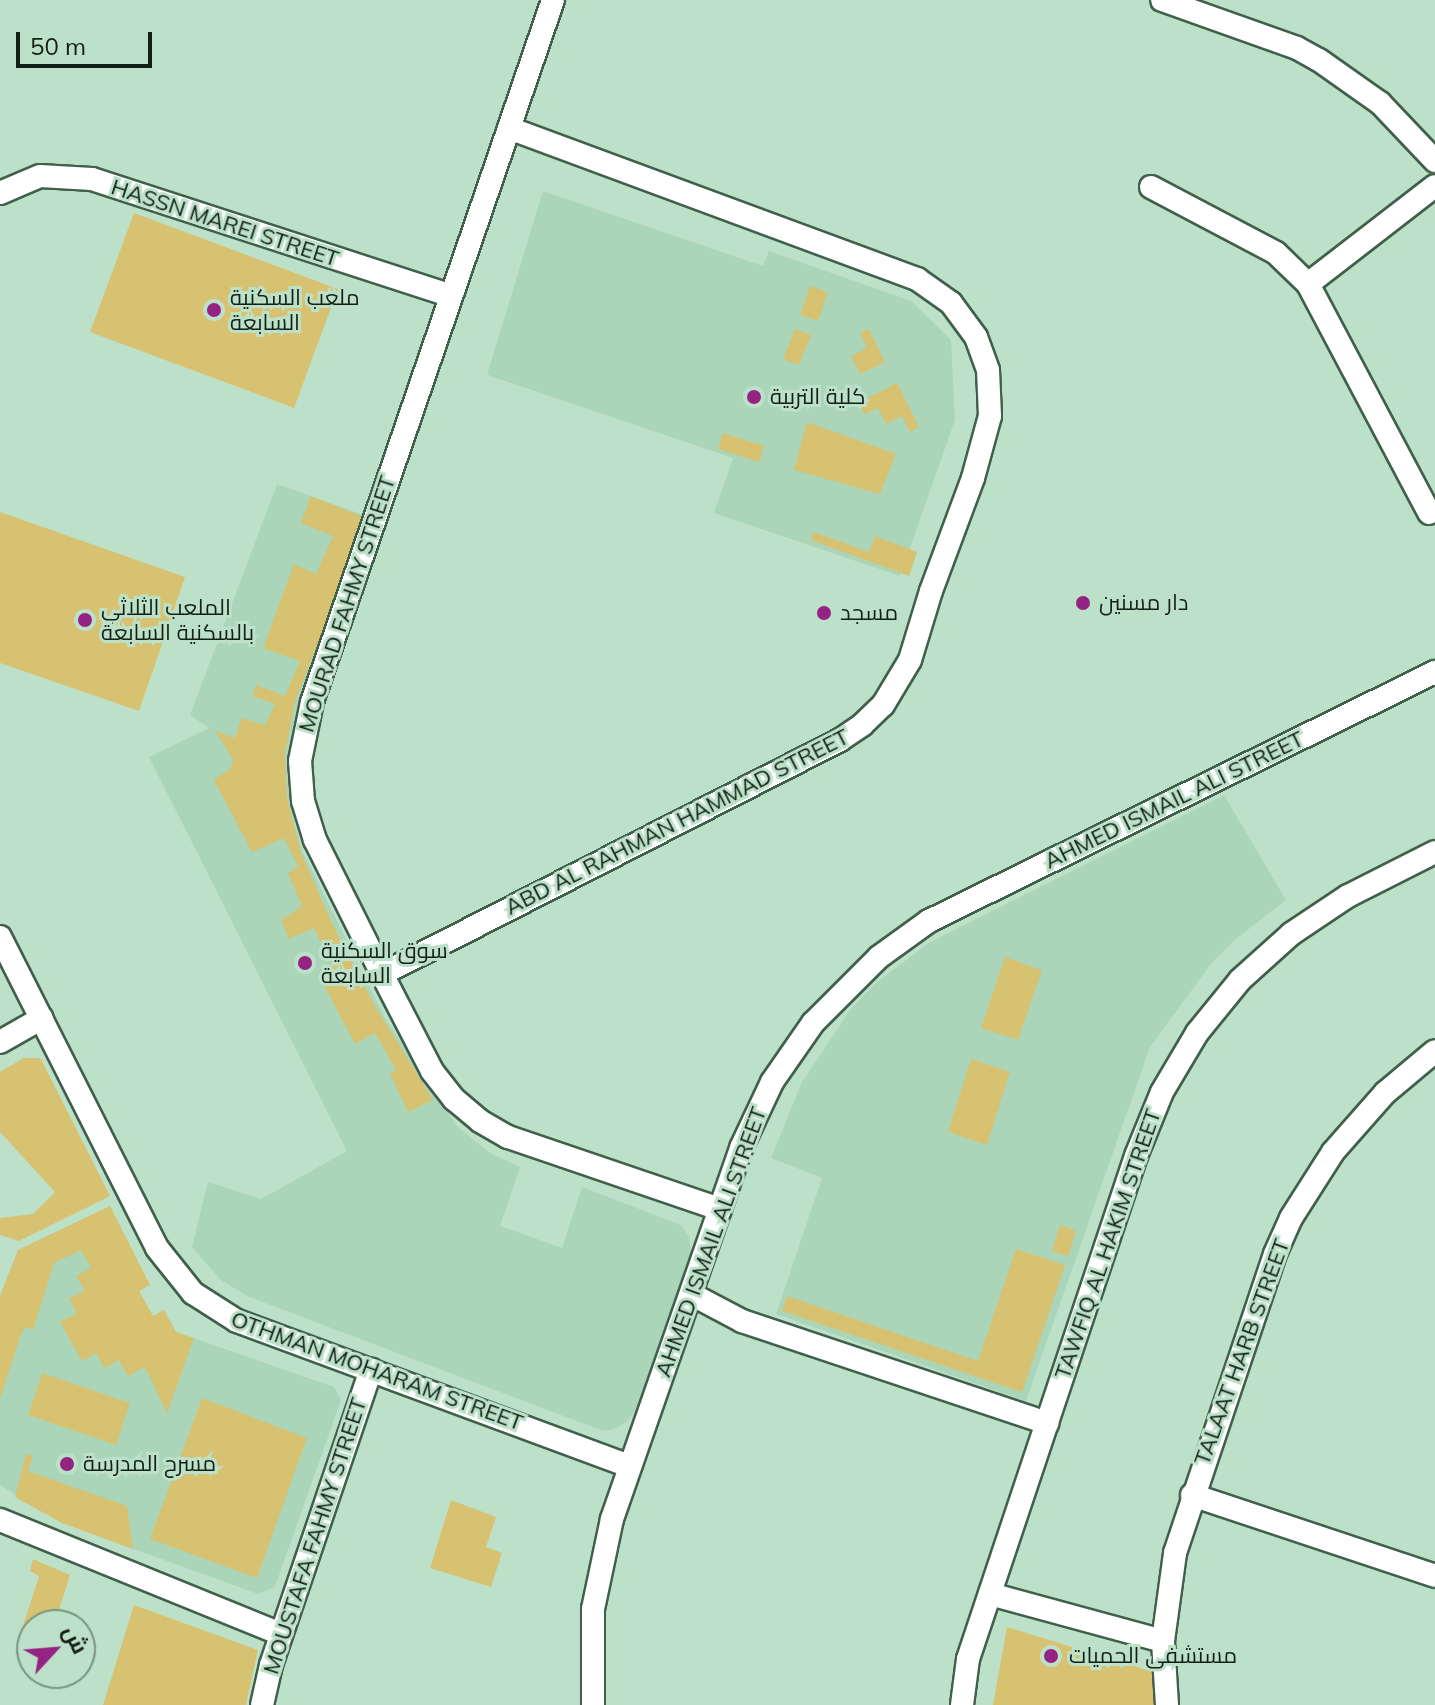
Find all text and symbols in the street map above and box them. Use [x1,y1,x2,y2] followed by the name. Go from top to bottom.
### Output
[20,16,156,66] scale bar
[30,31,86,61] text: 50 m
[108,174,342,272] street label: HASSN MAREI STREET
[230,284,360,336] place label: ملعب السكنية السابعة
[205,301,223,319] marker: ملعب السكنية السابعة
[770,384,866,410] place label: كلية التربية
[745,388,763,406] marker: كلية التربية
[293,472,401,736] street label: MOURAD FAHMY STREET
[1099,590,1188,616] place label: دار مسنين
[101,594,254,646] place label: الملعب الثلاثي بالسكنية السابعة
[1074,594,1092,612] marker: دار مسنين
[840,600,898,626] place label: مسجد
[815,604,833,622] marker: مسجد
[76,611,94,629] marker: الملعب الثلاثي بالسكنية السابعة
[501,723,853,921] street label: ABD AL RAHMAN HAMMAD STREET
[1040,726,1308,874] street label: AHMED ISMAIL ALI STREET
[321,937,448,988] place label: سوق السكنية السابعة
[296,954,314,972] marker: سوق السكنية السابعة
[650,1103,772,1381] street label: AHMED ISMAIL ALI STREET
[1049,1106,1167,1382] street label: TAWFIQ AL HAKIM STREET
[1189,1235,1295,1469] street label: TALAAT HARB STREET
[227,1306,527,1436] street label: OTHMAN MOHARAM STREET
[258,1395,372,1677] street label: MOUSTAFA FAHMY STREET
[83,1451,216,1477] place label: مسرح المدرسة
[58,1455,76,1473] marker: مسرح المدرسة
[16,1609,96,1689] north arrow
[57,1621,95,1658] text: ش
[1069,1643,1237,1669] place label: مستشفى الحميات
[1040,1645,1062,1667] marker: مستشفى الحميات

